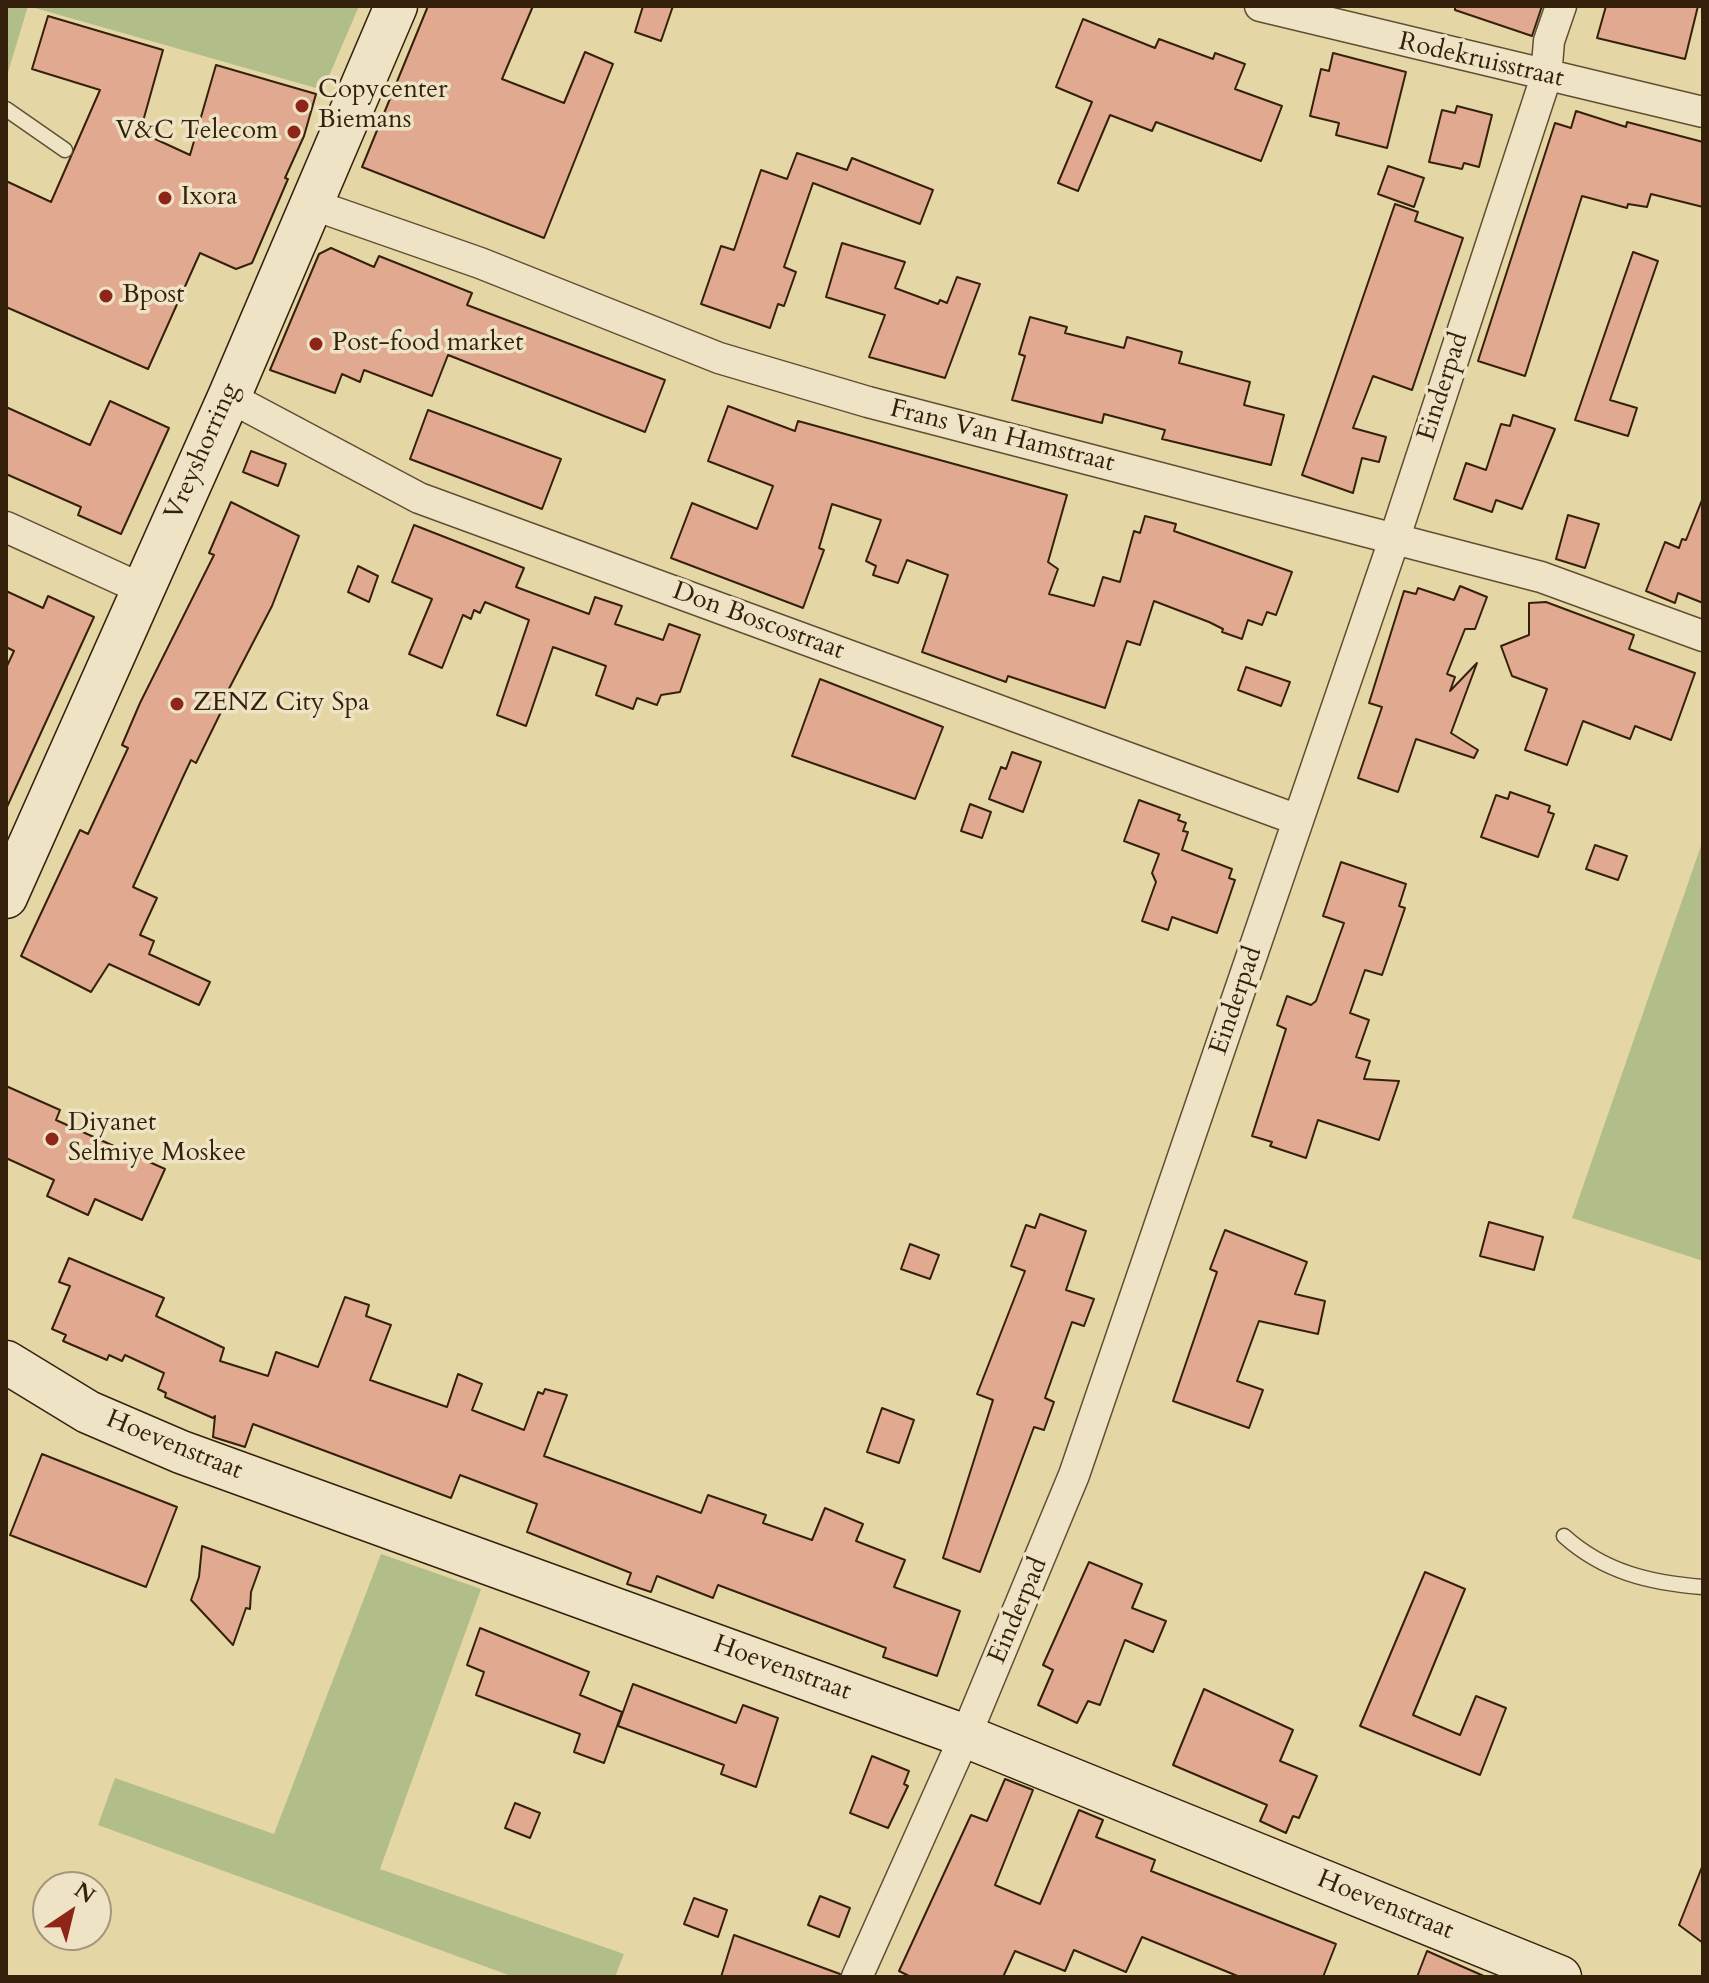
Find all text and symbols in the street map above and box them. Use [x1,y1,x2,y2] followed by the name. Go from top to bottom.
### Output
[1395,27,1567,95] street label: Rodekruisstraat
[318,75,447,136] place label: Copycenter Biemans
[293,97,311,115] marker: Copycenter Biemans
[116,116,278,148] place label: V&C Telecom
[285,123,303,141] marker: V&C Telecom
[181,182,238,214] place label: Ixora
[156,189,174,207] marker: Ixora
[122,280,184,312] place label: Bpost
[97,287,115,305] marker: Bpost
[332,328,523,360] place label: Post-food market
[1412,329,1476,445] street label: Einderpad
[307,335,325,353] marker: Post-food market
[159,379,247,525] street label: Vreyshorring
[887,394,1117,480] street label: Frans Van Hamstraat
[668,576,848,668] street label: Don Boscostraat
[193,688,370,720] place label: ZENZ City Spa
[168,695,186,713] marker: ZENZ City Spa
[1204,943,1270,1059] street label: Einderpad
[68,1108,246,1170] place label: Diyanet Selmiye Moskee
[43,1130,61,1148] marker: Diyanet Selmiye Moskee
[101,1404,247,1488] street label: Hoevenstraat
[983,1553,1055,1669] street label: Einderpad
[709,1630,855,1708] street label: Hoevenstraat
[1312,1864,1458,1948] street label: Hoevenstraat
[32,1871,112,1951] north arrow
[68,1875,101,1911] text: N

